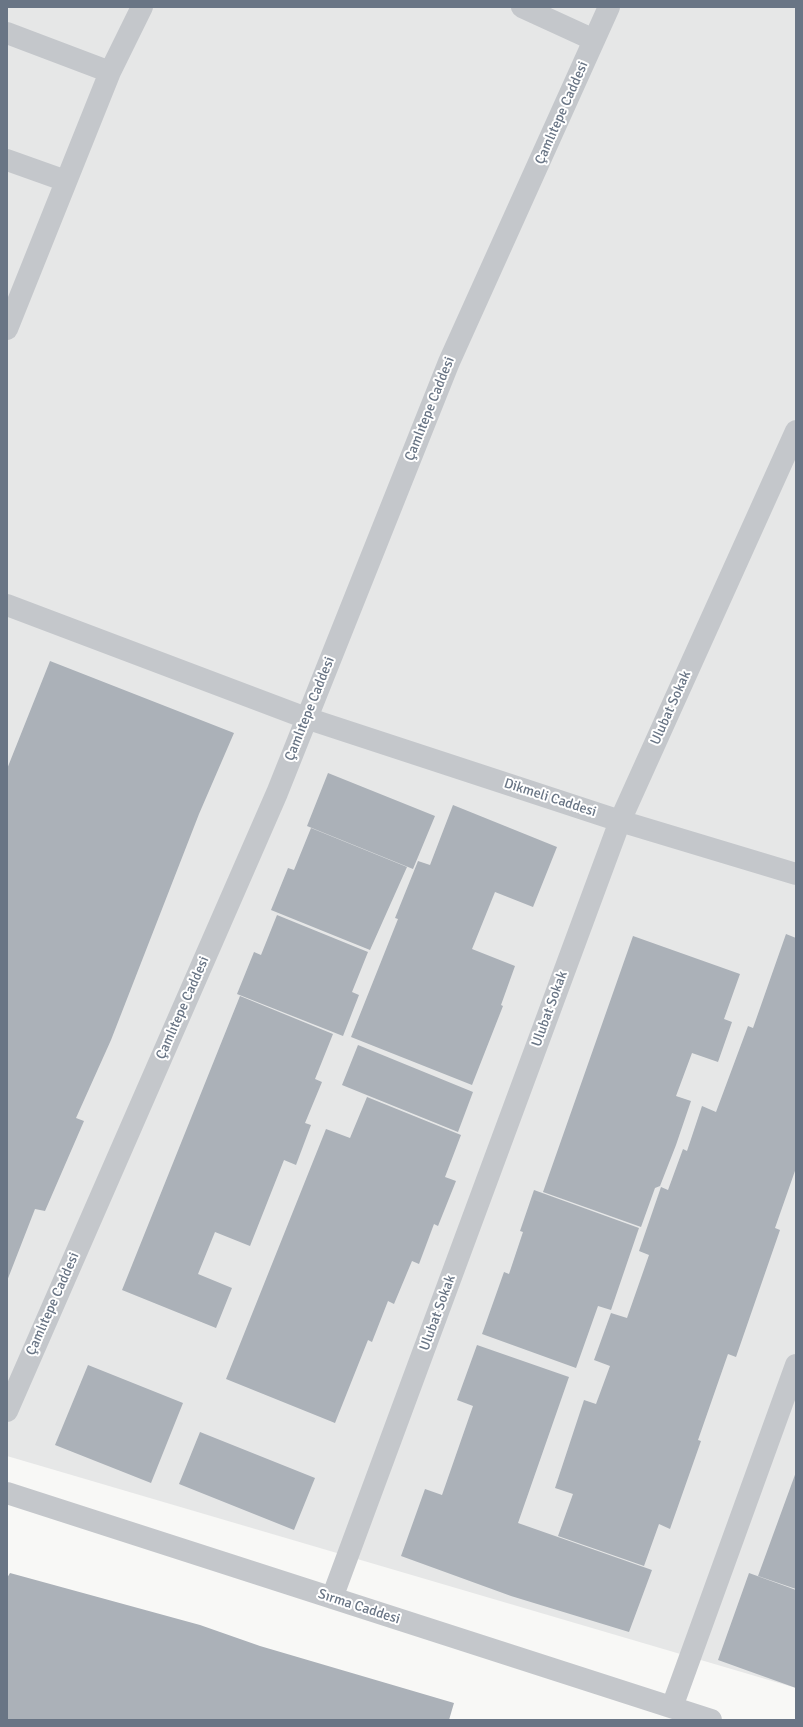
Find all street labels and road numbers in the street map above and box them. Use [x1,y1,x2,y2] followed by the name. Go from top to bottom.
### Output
[532,59,592,167] street label: Çamlıtepe Caddesi
[401,354,459,464] street label: Çamlıtepe Caddesi
[281,654,339,764] street label: Çamlıtepe Caddesi
[647,668,695,748] street label: Ulubat Sokak
[502,775,598,821] street label: Dikmeli Caddesi
[153,954,213,1062] street label: Çamlıtepe Caddesi
[529,969,571,1049] street label: Ulubat Sokak
[23,1250,83,1358] street label: Çamlıtepe Caddesi
[417,1273,459,1353] street label: Ulubat Sokak
[316,1586,402,1628] street label: Sırma Caddesi

